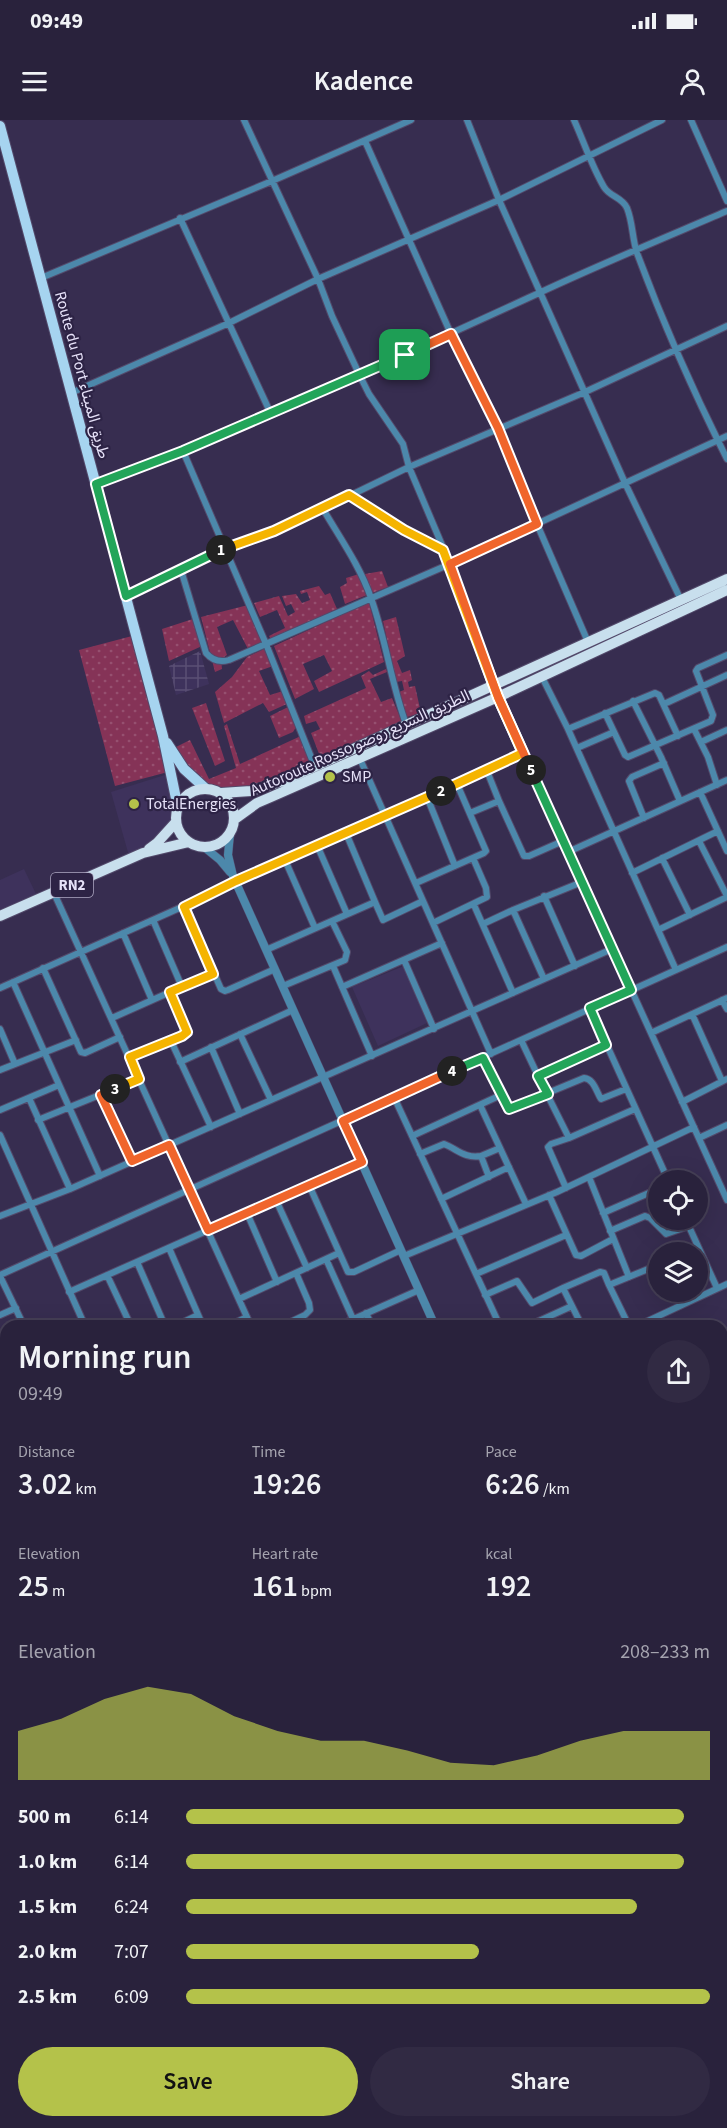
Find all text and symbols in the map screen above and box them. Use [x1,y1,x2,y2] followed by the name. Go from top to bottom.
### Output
[30,5,83,37] text: 09:49
[314,62,413,101] text: Kadence
[18,65,51,98] icon: menu
[676,65,709,98] icon: person
[49,289,115,461] street label: Route du Port طريق الميناء
[379,329,430,380] pin
[388,338,421,371] icon: arrive
[206,535,236,565] pin: 1
[217,539,225,561] text: 1
[247,685,474,802] street label: Autoroute Rosso الطريق السريع روصو
[516,755,546,785] pin: 5
[527,759,535,781] text: 5
[342,766,371,788] place label: SMP
[323,770,337,784] marker: SMP
[426,776,456,806] pin: 2
[437,780,445,802] text: 2
[146,793,237,815] place label: TotalEnergies
[127,797,141,811] marker: TotalEnergies
[51,873,93,897] road number: RN2
[437,1056,467,1086] pin: 4
[448,1060,456,1082] text: 4
[100,1074,130,1104] pin: 3
[111,1078,119,1100] text: 3
[648,1170,708,1302] map controls
[648,1170,708,1230] button: locate
[648,1242,708,1302] button: layers
[18,1334,192,1381] text: Morning run
[647,1340,710,1403] button: share
[18,1380,63,1408] text: 09:49
[18,1441,75,1463] text: Distance
[252,1441,285,1463] text: Time
[485,1441,517,1463] text: Pace
[18,1463,72,1506] text: 3.02
[252,1463,321,1506] text: 19:26
[485,1463,540,1506] text: 6:26
[72,1478,97,1500] text: km
[540,1478,570,1500] text: /km
[18,1543,80,1565] text: Elevation
[252,1543,318,1565] text: Heart rate
[485,1543,512,1565] text: kcal
[18,1565,49,1608] text: 25
[252,1565,298,1608] text: 161
[485,1565,532,1608] text: 192
[49,1580,65,1602] text: m
[298,1580,332,1602] text: bpm
[18,1638,96,1666] text: Elevation
[620,1638,710,1666] text: 208–233 m
[18,1803,71,1831] text: 500 m
[114,1803,149,1831] text: 6:14
[18,1848,77,1876] text: 1.0 km
[114,1848,149,1876] text: 6:14
[18,1893,77,1921] text: 1.5 km
[114,1893,149,1921] text: 6:24
[18,1938,77,1966] text: 2.0 km
[114,1938,149,1966] text: 7:07
[18,1983,77,2011] text: 2.5 km
[114,1983,149,2011] text: 6:09
[18,2047,358,2116] button: Save
[370,2047,710,2116] button: Share

